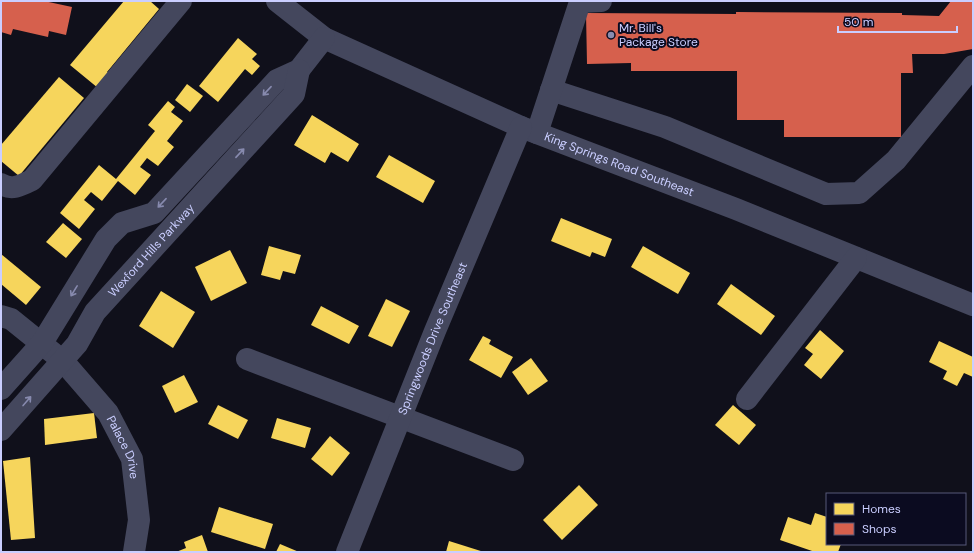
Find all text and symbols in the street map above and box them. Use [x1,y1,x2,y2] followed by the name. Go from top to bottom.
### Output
[838,8,957,34] scale bar
[844,14,873,30] text: 50 m
[619,20,698,50] place label: Mr. Bill's Package Store
[606,30,616,40] marker: Mr. Bill's Package Store
[262,86,271,96] one-way arrow
[542,129,697,200] street label: King Springs Road Southeast
[235,148,245,158] one-way arrow
[158,198,167,208] one-way arrow
[105,200,198,300] street label: Wexford Hills Parkway
[394,260,471,417] street label: Springwoods Drive Southeast
[69,285,77,297] one-way arrow
[22,396,31,406] one-way arrow
[103,413,142,480] street label: Palace Drive
[826,493,966,545] legend
[862,501,901,517] text: Homes
[862,521,897,537] text: Shops

